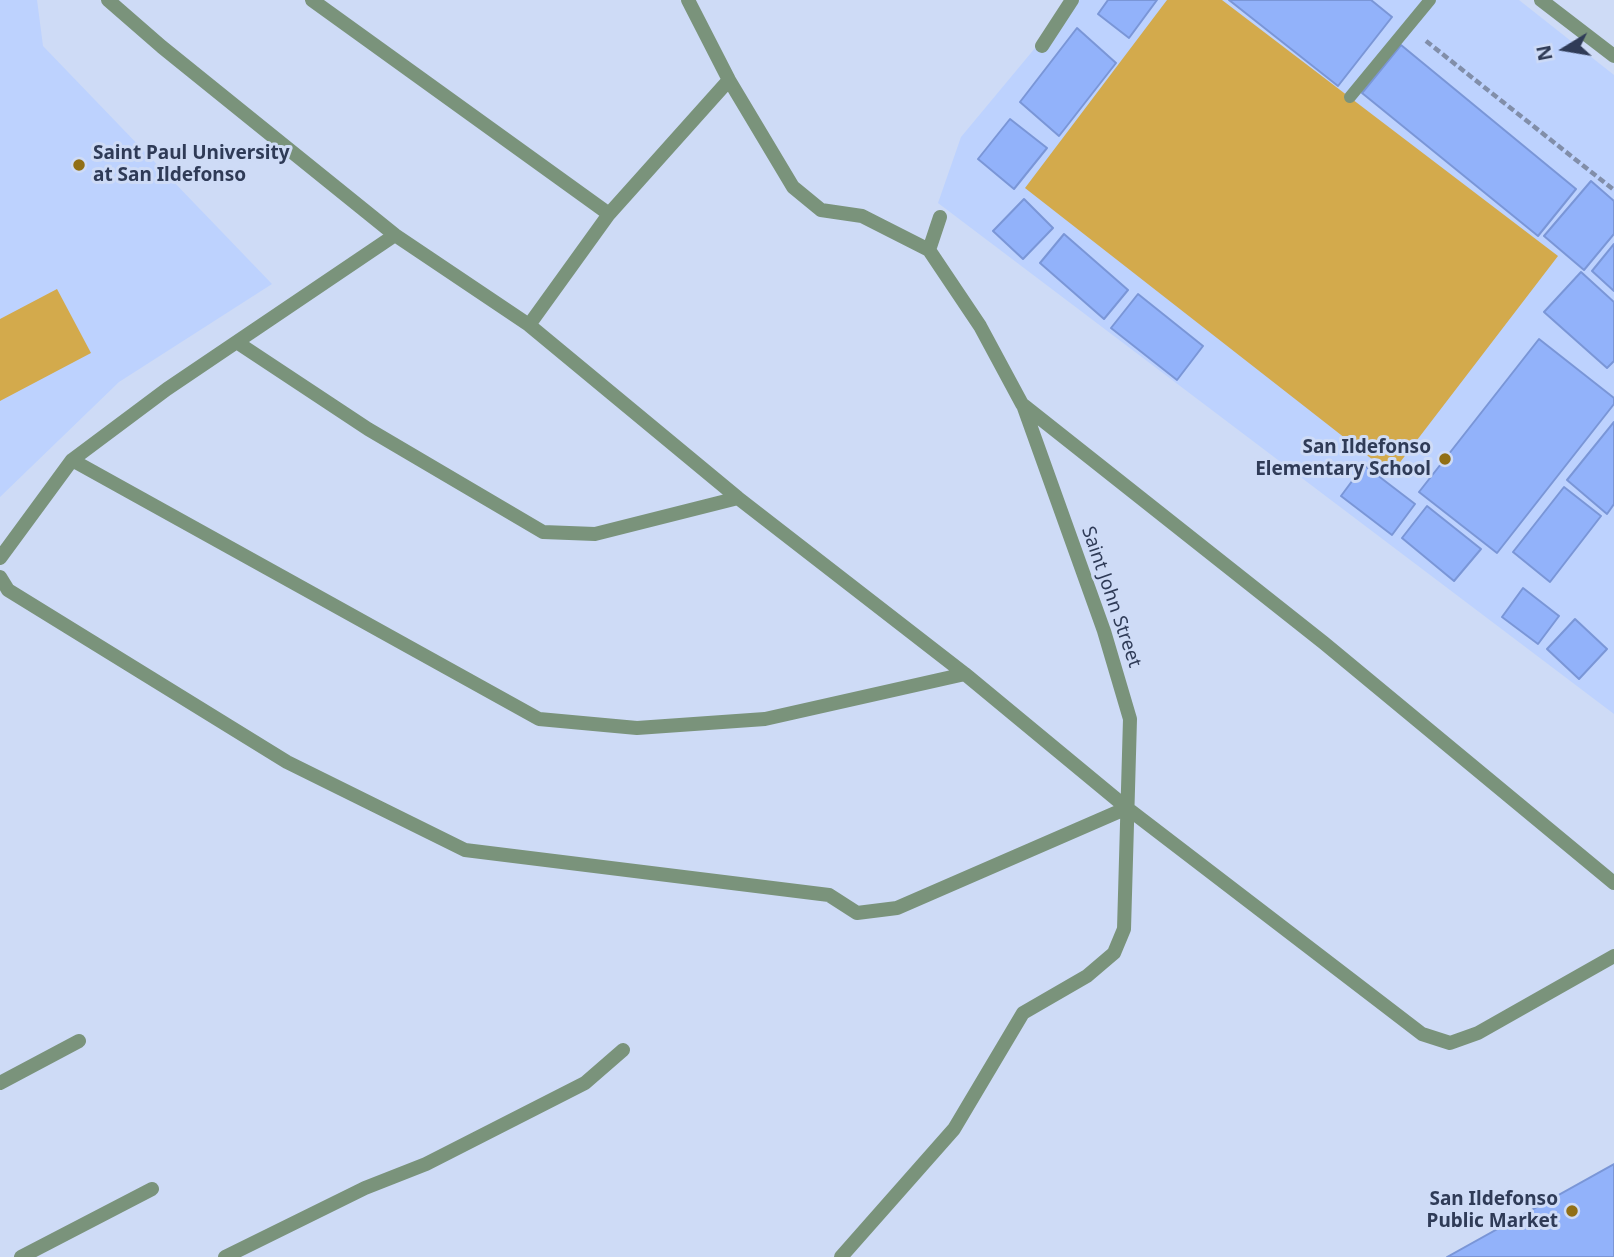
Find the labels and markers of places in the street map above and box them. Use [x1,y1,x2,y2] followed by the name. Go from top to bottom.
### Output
[93,143,290,187] place label: Saint Paul University at San Ildefonso
[71,157,87,173] marker: Saint Paul University at San Ildefonso
[1255,437,1431,481] place label: San Ildefonso Elementary School
[1437,451,1453,467] marker: San Ildefonso Elementary School
[1427,1189,1558,1233] place label: San Ildefonso Public Market
[1564,1203,1580,1219] marker: San Ildefonso Public Market

